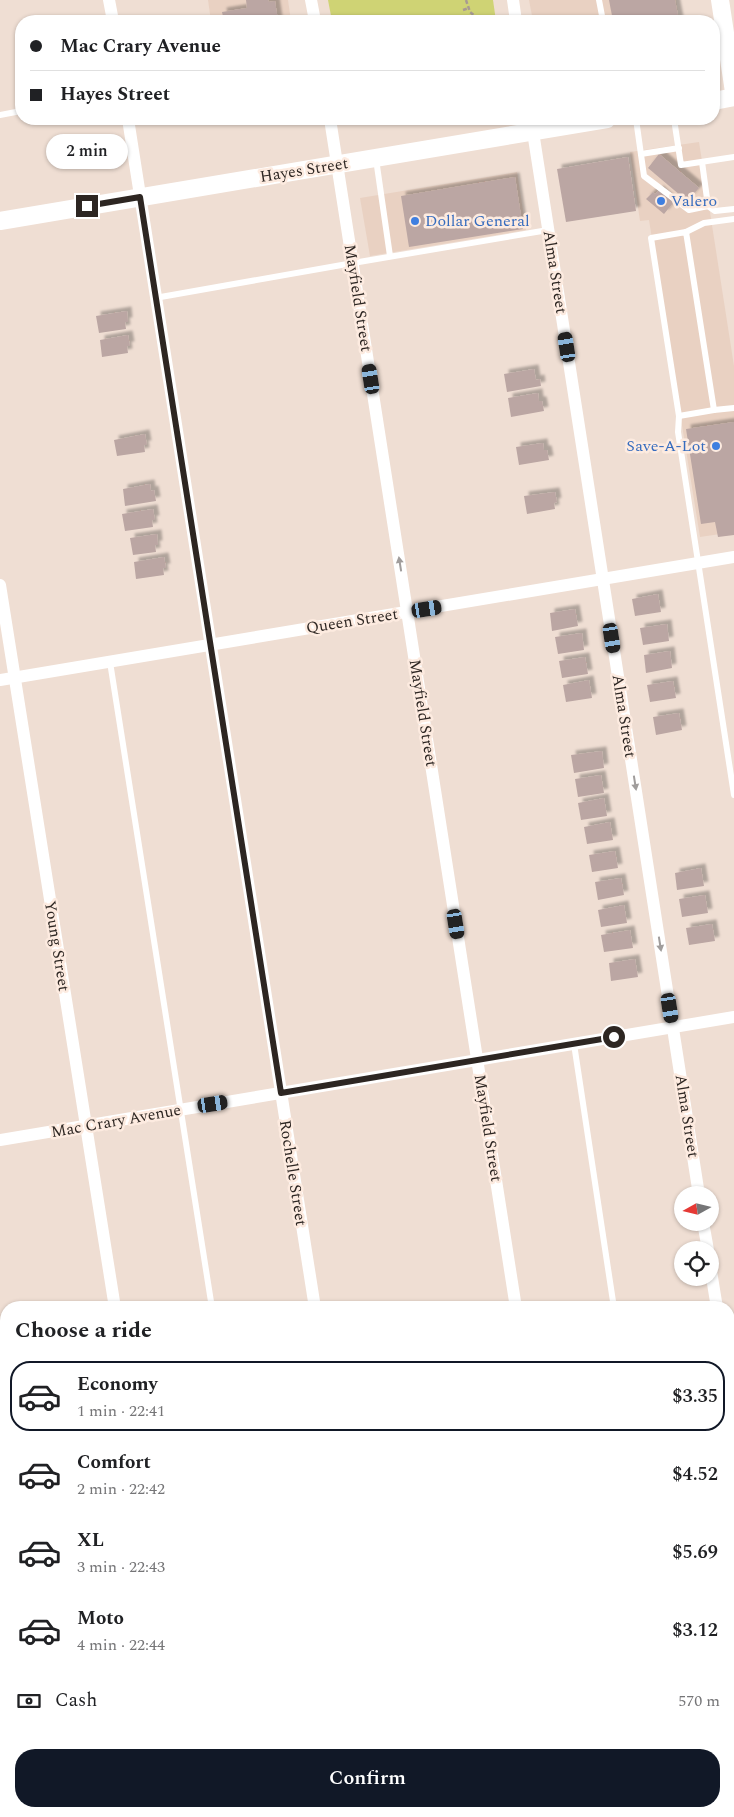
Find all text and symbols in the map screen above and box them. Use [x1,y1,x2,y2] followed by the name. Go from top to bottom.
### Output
[60,32,221,61] text: Mac Crary Avenue
[60,80,170,109] text: Hayes Street
[46,134,128,168] callout: 2 min
[66,139,108,163] text: 2 min
[258,151,350,189] street label: Hayes Street
[671,189,717,213] place label: Valero
[76,195,98,217] route end
[655,195,667,207] marker: Valero
[425,209,530,233] place label: Dollar General
[409,215,421,227] marker: Dollar General
[537,229,573,316] street label: Alma Street
[338,242,378,354] street label: Mayfield Street
[557,331,576,363] car
[361,363,380,395] car
[626,434,706,458] place label: Save-A-Lot
[710,440,722,452] marker: Save-A-Lot
[396,556,404,572] one-way arrow
[411,599,442,619] car
[304,602,400,640] street label: Queen Street
[602,622,621,654] car
[403,657,443,769] street label: Mayfield Street
[606,673,642,760] street label: Alma Street
[631,776,639,792] one-way arrow
[38,899,76,994] street label: Young Street
[446,908,465,940] car
[656,936,664,952] one-way arrow
[660,992,679,1024] car
[603,1026,625,1048] route start
[468,1072,508,1184] street label: Mayfield Street
[669,1073,705,1160] street label: Alma Street
[197,1094,228,1114] car
[49,1098,183,1144] street label: Mac Crary Avenue
[273,1118,313,1228] street label: Rochelle Street
[674,1186,719,1231] north arrow
[674,1186,719,1286] map controls
[674,1241,719,1286] button: locate
[15,1314,152,1347] text: Choose a ride
[77,1370,158,1399] text: Economy
[17,1374,62,1419] icon: car
[672,1382,718,1411] text: $3.35
[77,1399,165,1423] text: 1 min · 22:41
[77,1448,151,1477] text: Comfort
[17,1452,62,1497] icon: car
[672,1460,718,1489] text: $4.52
[77,1477,165,1501] text: 2 min · 22:42
[77,1526,104,1555] text: XL
[17,1530,62,1575] icon: car
[672,1538,718,1567] text: $5.69
[77,1555,165,1579] text: 3 min · 22:43
[77,1604,124,1633] text: Moto
[17,1608,62,1653] icon: car
[672,1616,718,1645] text: $3.12
[77,1633,165,1657] text: 4 min · 22:44
[55,1686,97,1715] text: Cash
[15,1687,43,1715] icon: cash
[678,1689,720,1713] text: 570 m
[15,1749,720,1807] button: Confirm

